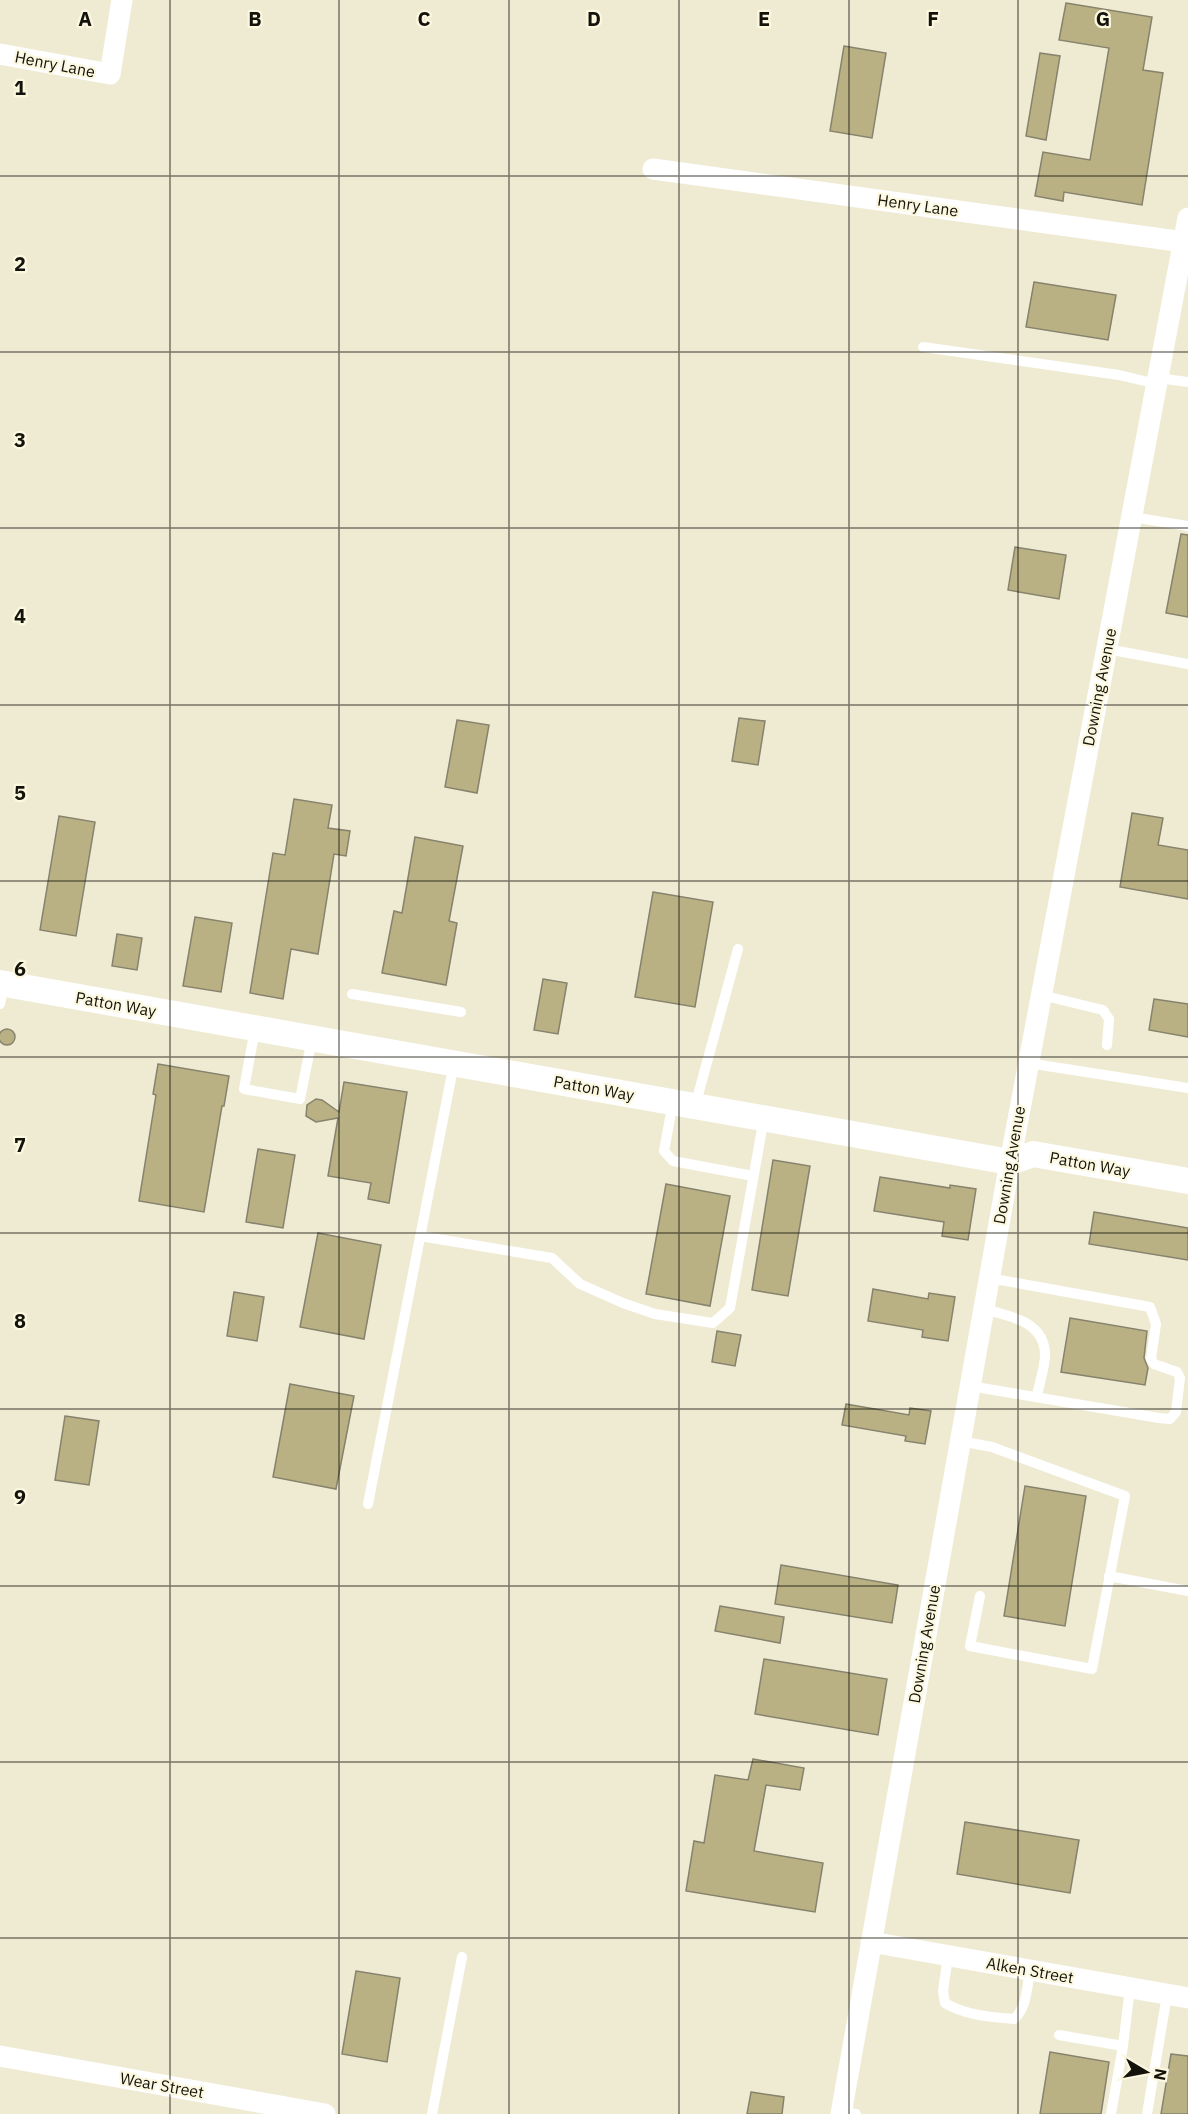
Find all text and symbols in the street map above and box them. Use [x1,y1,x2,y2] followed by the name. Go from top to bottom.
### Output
[78,5,92,32] text: A
[248,5,262,32] text: B
[417,5,431,32] text: C
[587,5,601,32] text: D
[758,5,770,32] text: E
[927,5,939,32] text: F
[1096,5,1110,32] text: G
[13,46,97,82] street label: Henry Lane
[14,74,26,101] text: 1
[876,189,960,221] street label: Henry Lane
[14,250,26,277] text: 2
[14,426,26,453] text: 3
[14,602,26,629] text: 4
[1078,626,1120,748] street label: Downing Avenue
[14,779,26,806] text: 5
[14,955,26,982] text: 6
[74,987,158,1021] street label: Patton Way
[552,1071,636,1105] street label: Patton Way
[989,1104,1029,1226] street label: Downing Avenue
[14,1131,26,1158] text: 7
[1048,1147,1132,1181] street label: Patton Way
[14,1307,26,1334] text: 8
[14,1483,26,1510] text: 9
[904,1583,944,1705] street label: Downing Avenue
[985,1952,1075,1988] street label: Alken Street
[1116,2042,1176,2102] north arrow
[1150,2067,1172,2082] text: N
[118,2068,206,2102] street label: Wear Street

